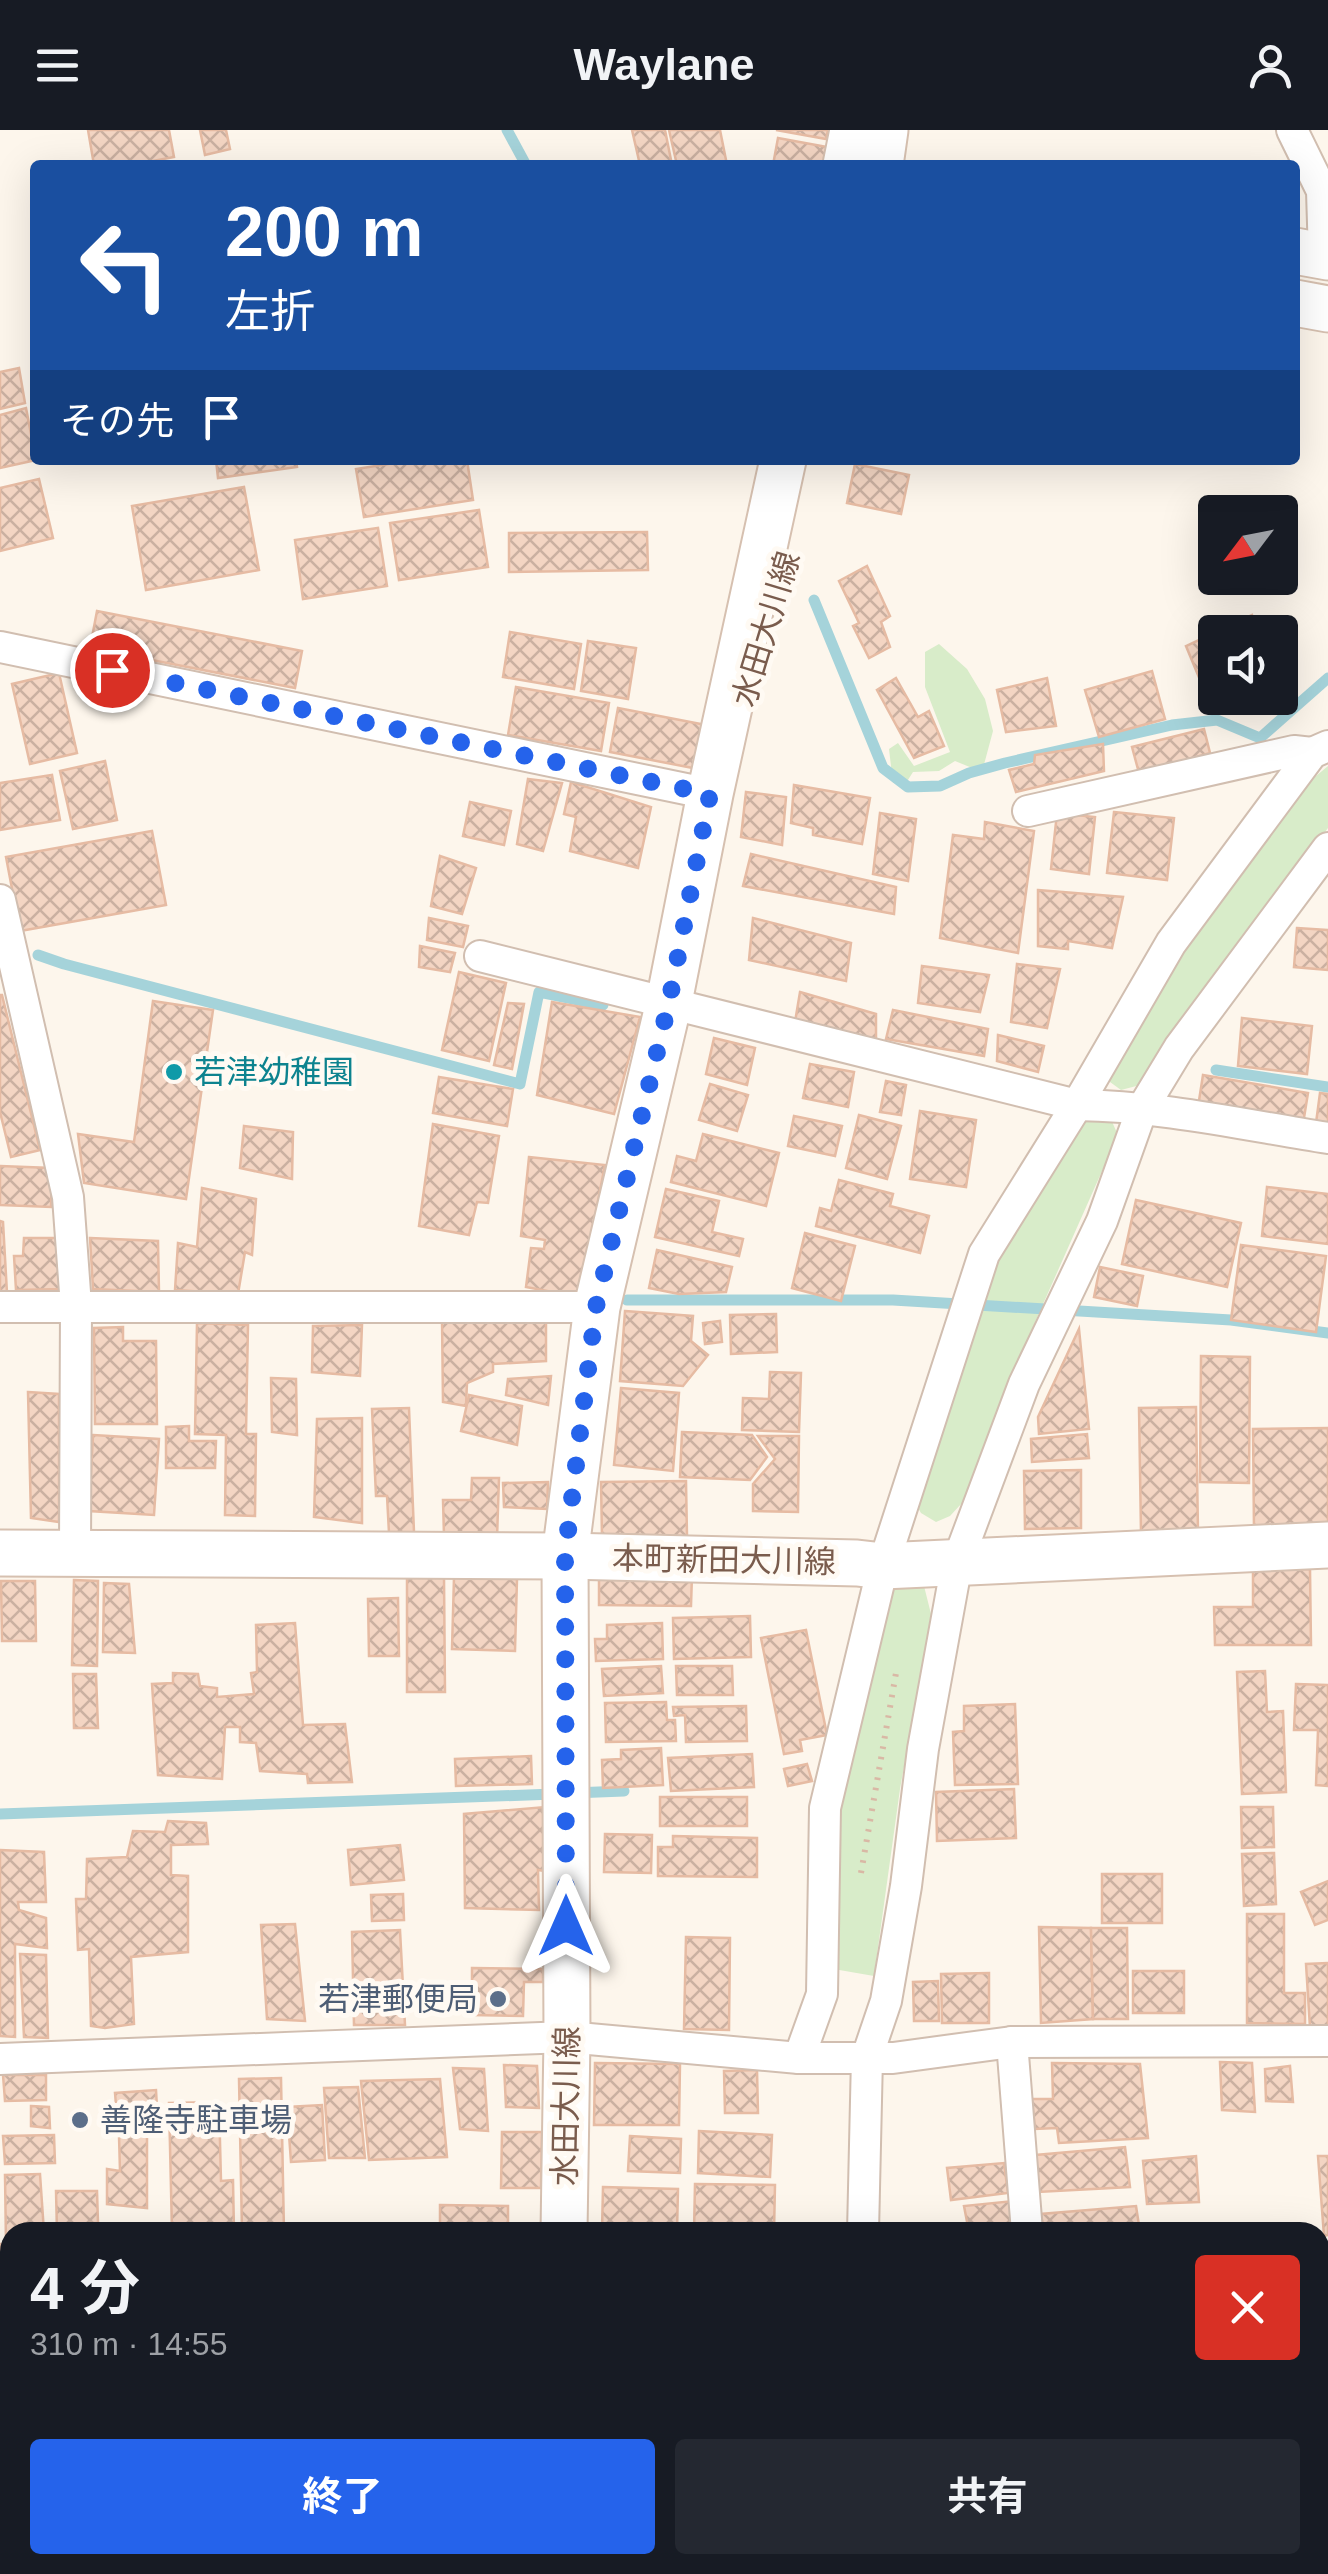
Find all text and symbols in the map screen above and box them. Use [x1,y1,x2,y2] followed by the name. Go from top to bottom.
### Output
[30,38,85,93] icon: menu
[1243,38,1298,93] icon: person
[574,39,754,90] text: Waylane
[225,193,423,271] text: 200 m
[60,200,190,330] icon: left
[225,286,315,337] text: 左折
[194,390,249,445] icon: arrive
[60,400,174,442] text: その先
[1198,495,1298,595] north arrow
[1198,495,1298,715] map controls
[725,547,807,711] street label: 水田大川線
[1198,615,1298,715] button: sound
[70,628,155,713] pin
[85,643,140,698] icon: arrive
[194,1054,354,1090] place label: 若津幼稚園
[163,1061,185,1083] marker: 若津幼稚園
[612,1540,836,1580] street label: 本町新田大川線
[514,1874,618,1978] position arrow
[318,1981,478,2017] place label: 若津郵便局
[487,1988,509,2010] marker: 若津郵便局
[547,2026,585,2186] street label: 水田大川線
[100,2102,292,2138] place label: 善隆寺駐車場
[69,2109,91,2131] marker: 善隆寺駐車場
[30,2255,140,2322] text: 4 分
[1195,2255,1300,2360] button: close
[30,2326,227,2362] text: 310 m · 14:55
[30,2439,655,2554] button: 終了
[675,2439,1300,2554] button: 共有

